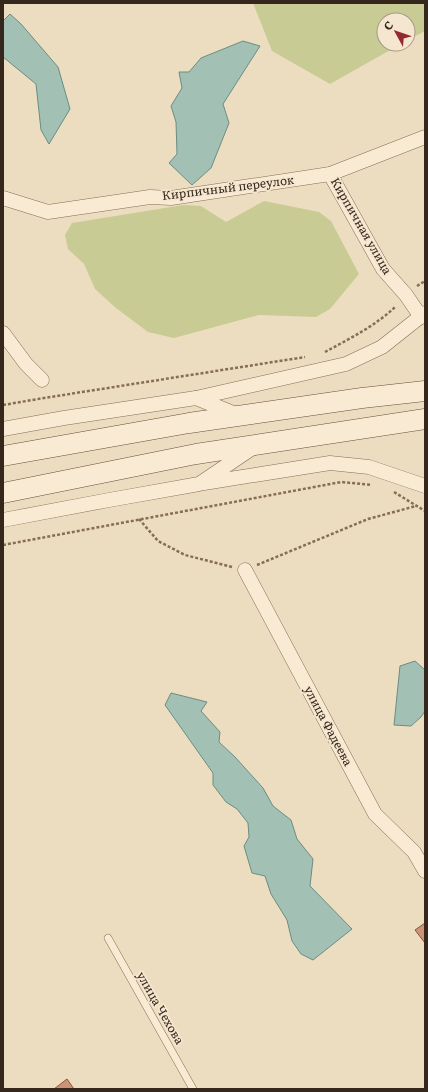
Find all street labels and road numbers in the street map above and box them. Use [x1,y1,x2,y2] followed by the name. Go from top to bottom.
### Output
[161,170,295,204] street label: Кирпичный переулок
[327,174,397,278] street label: Кирпичная улица
[300,682,358,769] street label: улица Фадеева
[133,968,189,1048] street label: улица Чехова

